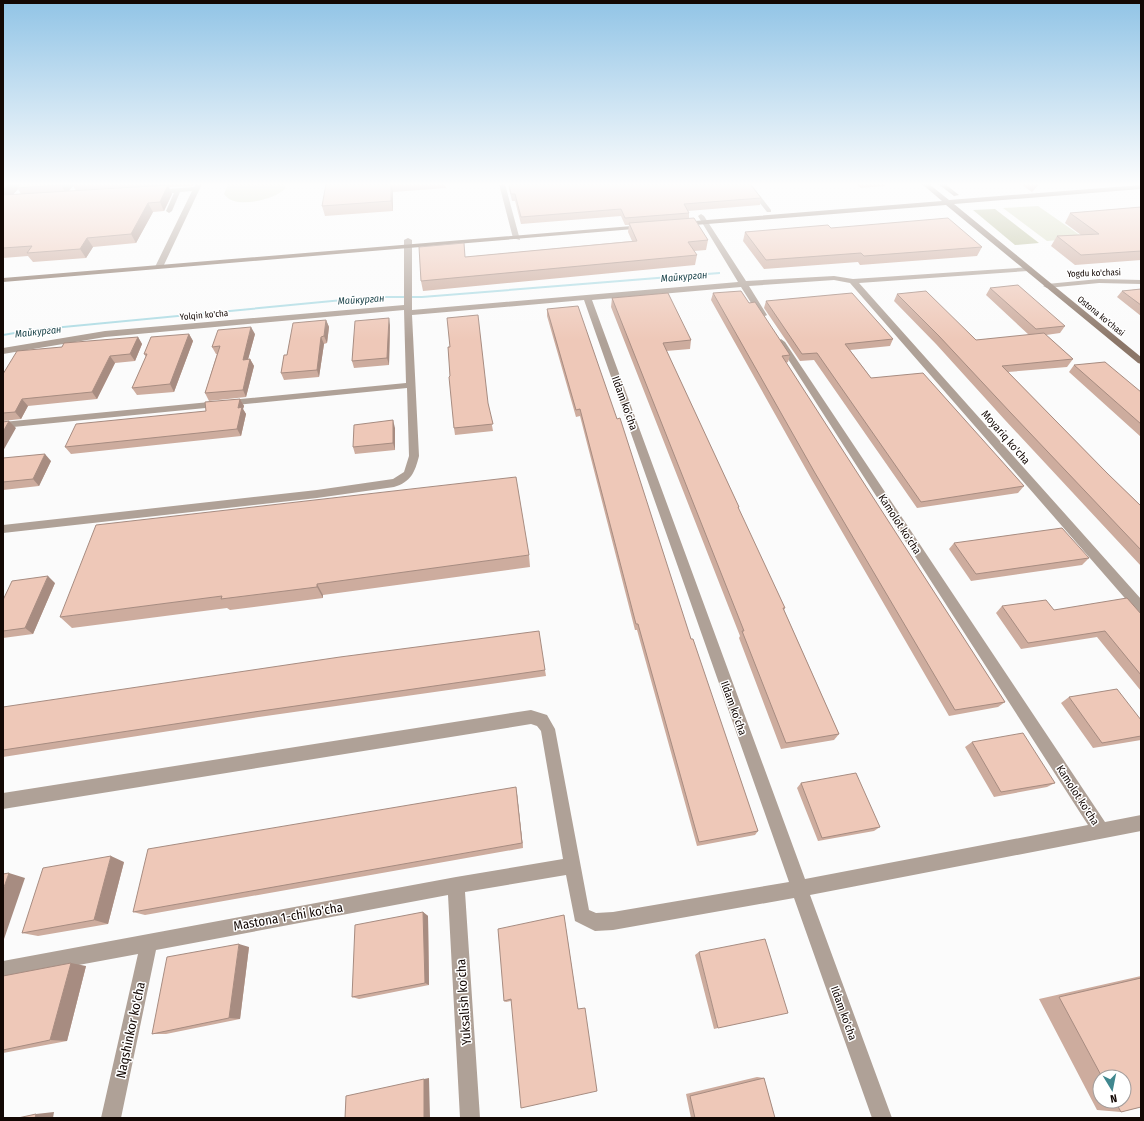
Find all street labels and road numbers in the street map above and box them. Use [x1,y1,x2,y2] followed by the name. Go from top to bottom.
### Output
[1067,267,1121,279] street label: Yogdu ko'chasi
[1075,294,1127,338] street label: Ostona ko'chasi
[179,308,229,322] street label: Yolqin ko'cha
[609,374,640,432] street label: Ildam ko'cha
[979,408,1033,467] street label: Moyariq ko'cha
[875,492,924,557] street label: Kamolot ko'cha
[718,679,749,737] street label: Ildam ko'cha
[1053,763,1102,828] street label: Kamolot ko'cha
[232,899,344,933] street label: Mastona 1-chi ko'cha
[453,958,474,1046] street label: Yuksalish ko'cha
[113,981,148,1080] street label: Naqshinkor ko'cha
[828,984,859,1042] street label: Ildam ko'cha

